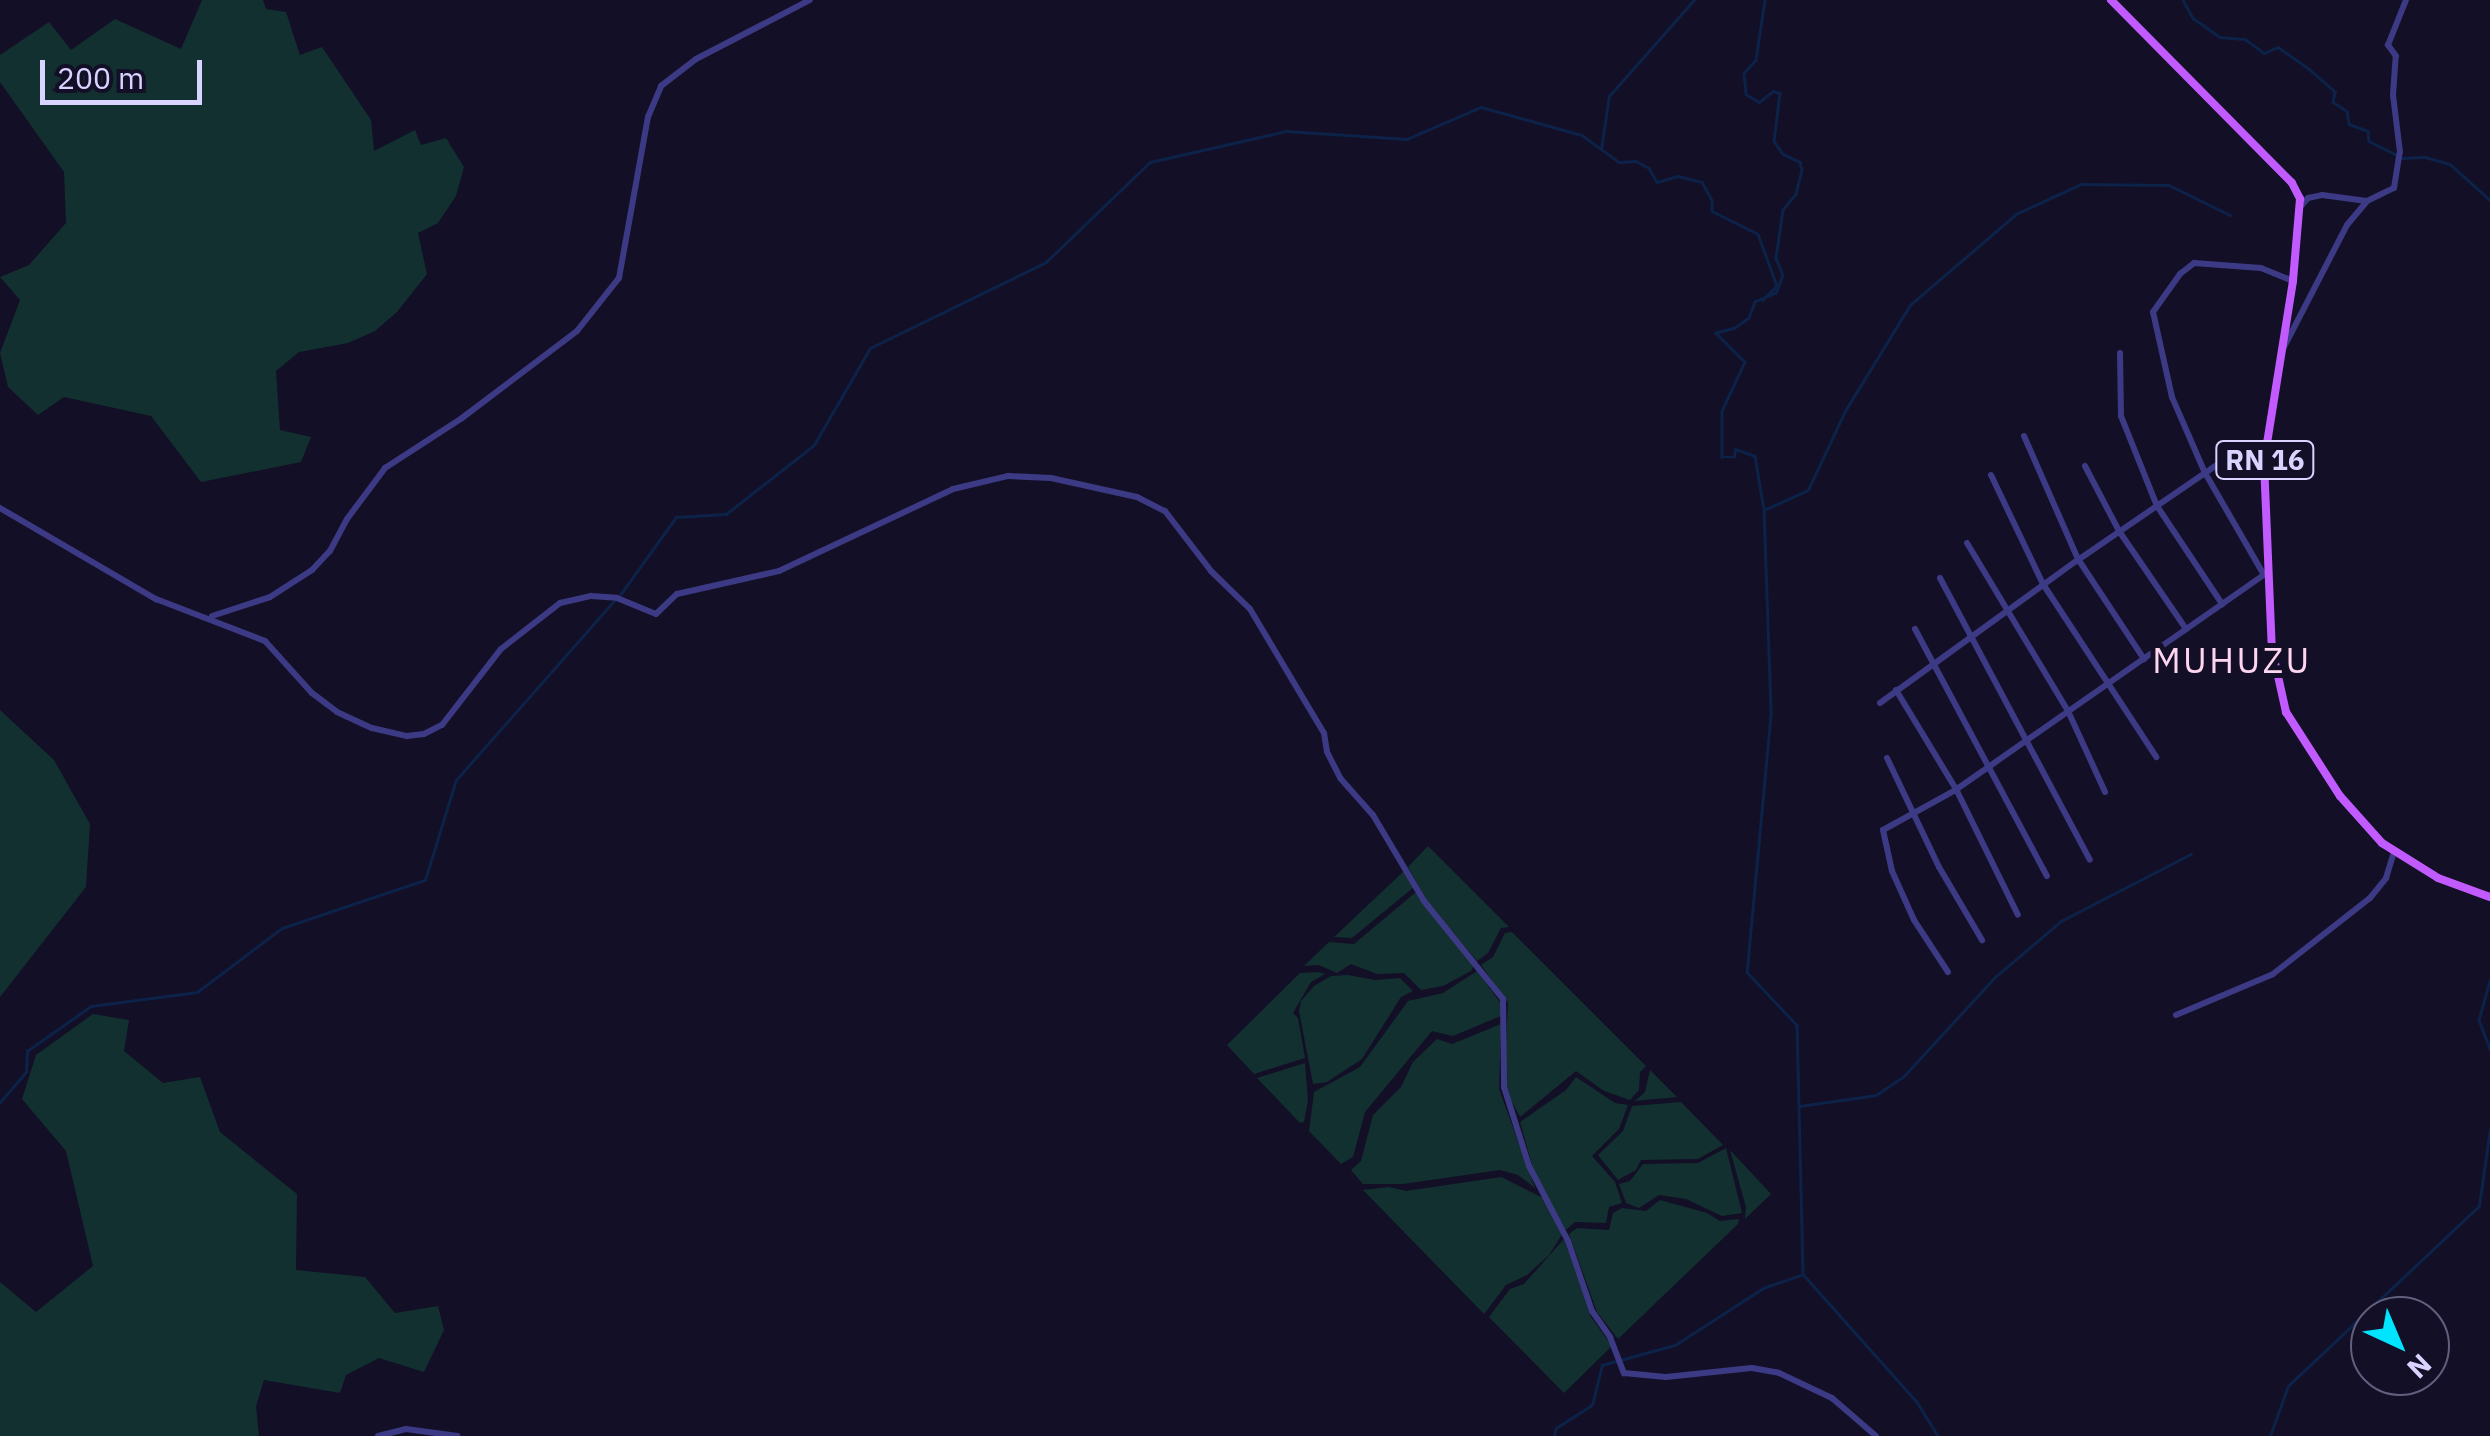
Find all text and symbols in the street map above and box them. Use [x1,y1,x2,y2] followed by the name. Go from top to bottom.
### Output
[45,40,208,102] scale bar
[57,58,144,97] text: 200 m
[2215,437,2315,483] road number: RN 16
[2152,639,2312,681] district label: MUHUZU
[2350,1296,2450,1396] north arrow
[2400,1346,2440,1387] text: N

